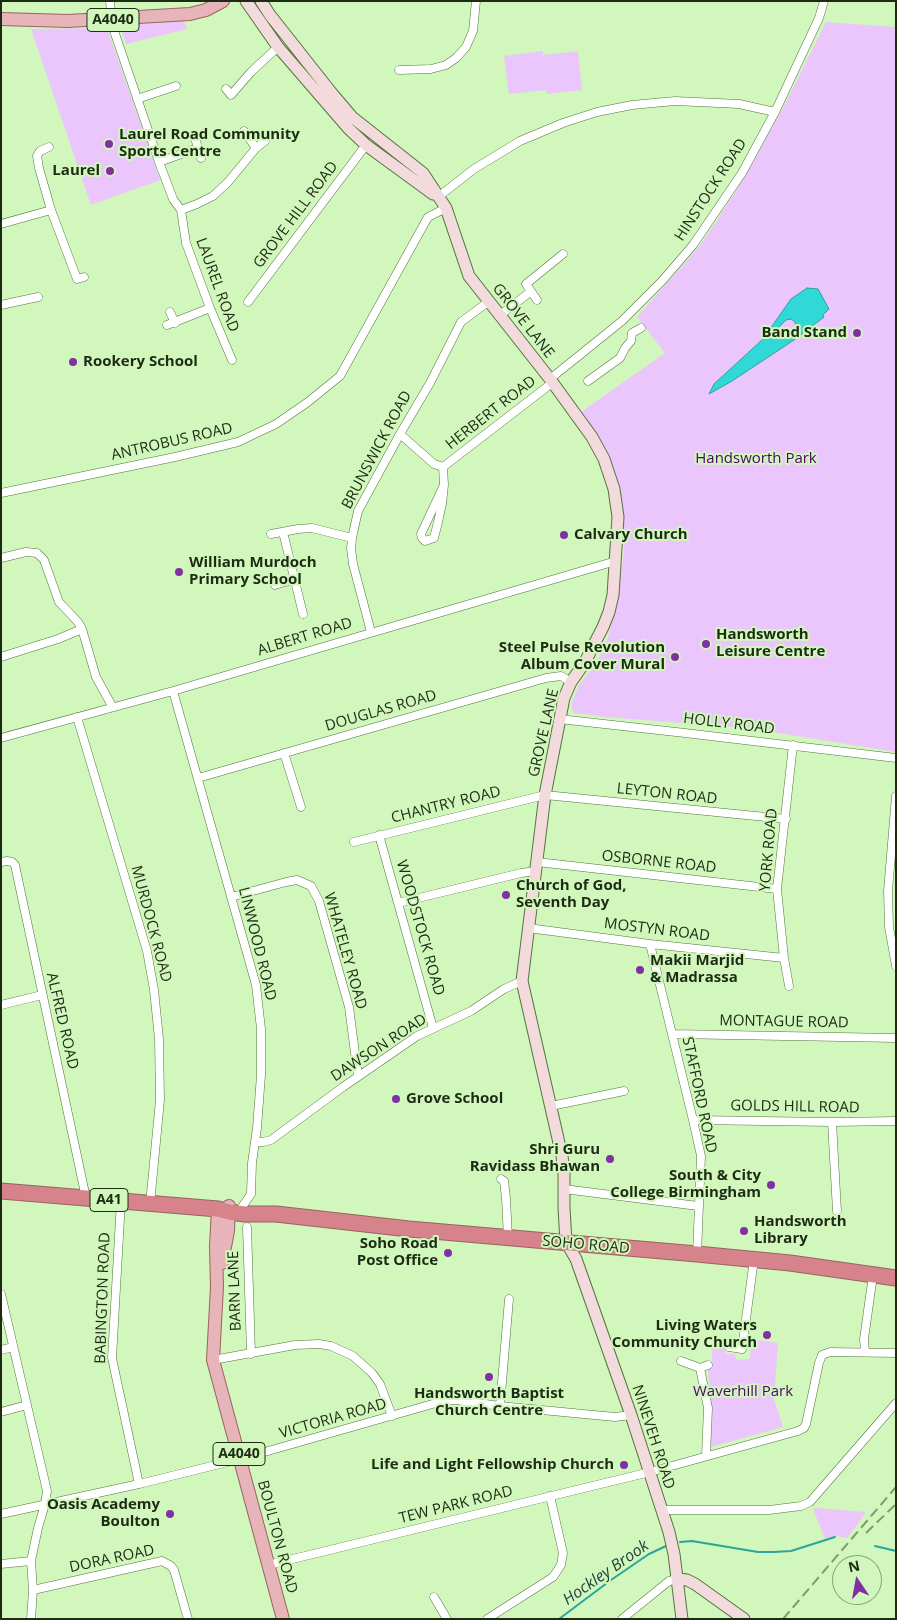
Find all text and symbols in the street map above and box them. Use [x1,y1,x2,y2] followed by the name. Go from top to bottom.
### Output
[87,8,139,32] road number: A4040
[119,126,300,161] place label: Laurel Road Community Sports Centre
[671,135,751,245] street label: HINSTOCK ROAD
[103,138,115,150] marker: Laurel Road Community Sports Centre
[250,158,342,272] street label: GROVE HILL ROAD
[52,162,100,180] place label: Laurel
[104,165,116,177] marker: Laurel
[192,235,242,335] street label: LAUREL ROAD
[488,280,558,362] street label: GROVE LANE
[761,324,847,342] place label: Band Stand
[851,327,863,339] marker: Band Stand
[83,353,198,371] place label: Rookery School
[67,356,79,368] marker: Rookery School
[442,372,540,454] street label: HERBERT ROAD
[338,388,416,512] street label: BRUNSWICK ROAD
[110,419,234,465] street label: ANTROBUS ROAD
[695,450,817,468] park label: Handsworth Park
[574,526,688,544] place label: Calvary Church
[558,529,570,541] marker: Calvary Church
[189,554,317,589] place label: William Murdoch Primary School
[173,566,185,578] marker: William Murdoch Primary School
[255,614,355,660] street label: ALBERT ROAD
[716,626,825,661] place label: Handsworth Leisure Centre
[700,638,712,650] marker: Handsworth Leisure Centre
[499,639,665,674] place label: Steel Pulse Revolution Album Cover Mural
[669,651,681,663] marker: Steel Pulse Revolution Album Cover Mural
[323,686,439,736] street label: DOUGLAS ROAD
[525,687,563,779] street label: GROVE LANE
[682,709,776,739] street label: HOLLY ROAD
[616,780,718,808] street label: LEYTON ROAD
[389,783,503,827] street label: CHANTRY ROAD
[756,808,782,892] street label: YORK ROAD
[601,847,717,877] street label: OSBORNE ROAD
[392,858,448,998] street label: WOODSTOCK ROAD
[127,864,175,984] street label: MURDOCK ROAD
[516,877,626,912] place label: Church of God, Seventh Day
[234,885,280,1003] street label: LINWOOD ROAD
[500,889,512,901] marker: Church of God, Seventh Day
[320,890,370,1012] street label: WHATELEY ROAD
[603,915,711,945] street label: MOSTYN ROAD
[650,952,744,987] place label: Makii Marjid & Madrassa
[634,964,646,976] marker: Makii Marjid & Madrassa
[42,971,82,1071] street label: ALFRED ROAD
[328,1010,430,1086] street label: DAWSON ROAD
[719,1012,849,1032] street label: MONTAGUE ROAD
[678,1035,720,1155] street label: STAFFORD ROAD
[406,1090,503,1108] place label: Grove School
[390,1093,402,1105] marker: Grove School
[730,1097,860,1117] street label: GOLDS HILL ROAD
[470,1141,600,1176] place label: Shri Guru Ravidass Bhawan
[604,1153,616,1165] marker: Shri Guru Ravidass Bhawan
[610,1167,761,1202] place label: South & City College Birmingham
[765,1179,777,1191] marker: South & City College Birmingham
[90,1188,128,1212] road number: A41
[754,1213,847,1248] place label: Handsworth Library
[738,1225,750,1237] marker: Handsworth Library
[92,1232,114,1364] street label: BABINGTON ROAD
[541,1232,631,1258] street label: SOHO ROAD
[357,1235,438,1270] place label: Soho Road Post Office
[442,1247,454,1259] marker: Soho Road Post Office
[225,1250,245,1332] street label: BARN LANE
[612,1317,757,1352] place label: Living Waters Community Church
[761,1329,773,1341] marker: Living Waters Community Church
[483,1371,495,1383] marker: Handsworth Baptist Church Centre
[628,1383,678,1491] street label: NINEVEH ROAD
[693,1383,793,1401] park label: Waverhill Park
[414,1385,564,1420] place label: Handsworth Baptist Church Centre
[277,1395,389,1443] street label: VICTORIA ROAD
[213,1442,265,1466] road number: A4040
[371,1456,614,1474] place label: Life and Light Fellowship Church
[618,1459,630,1471] marker: Life and Light Fellowship Church
[253,1478,301,1596] street label: BOULTON ROAD
[397,1482,515,1528] street label: TEW PARK ROAD
[47,1496,160,1531] place label: Oasis Academy Boulton
[164,1508,176,1520] marker: Oasis Academy Boulton
[559,1536,653,1610] water label: Hockley Brook
[68,1541,156,1577] street label: DORA ROAD
[832,1555,882,1605] north arrow
[846,1555,862,1576] text: N

